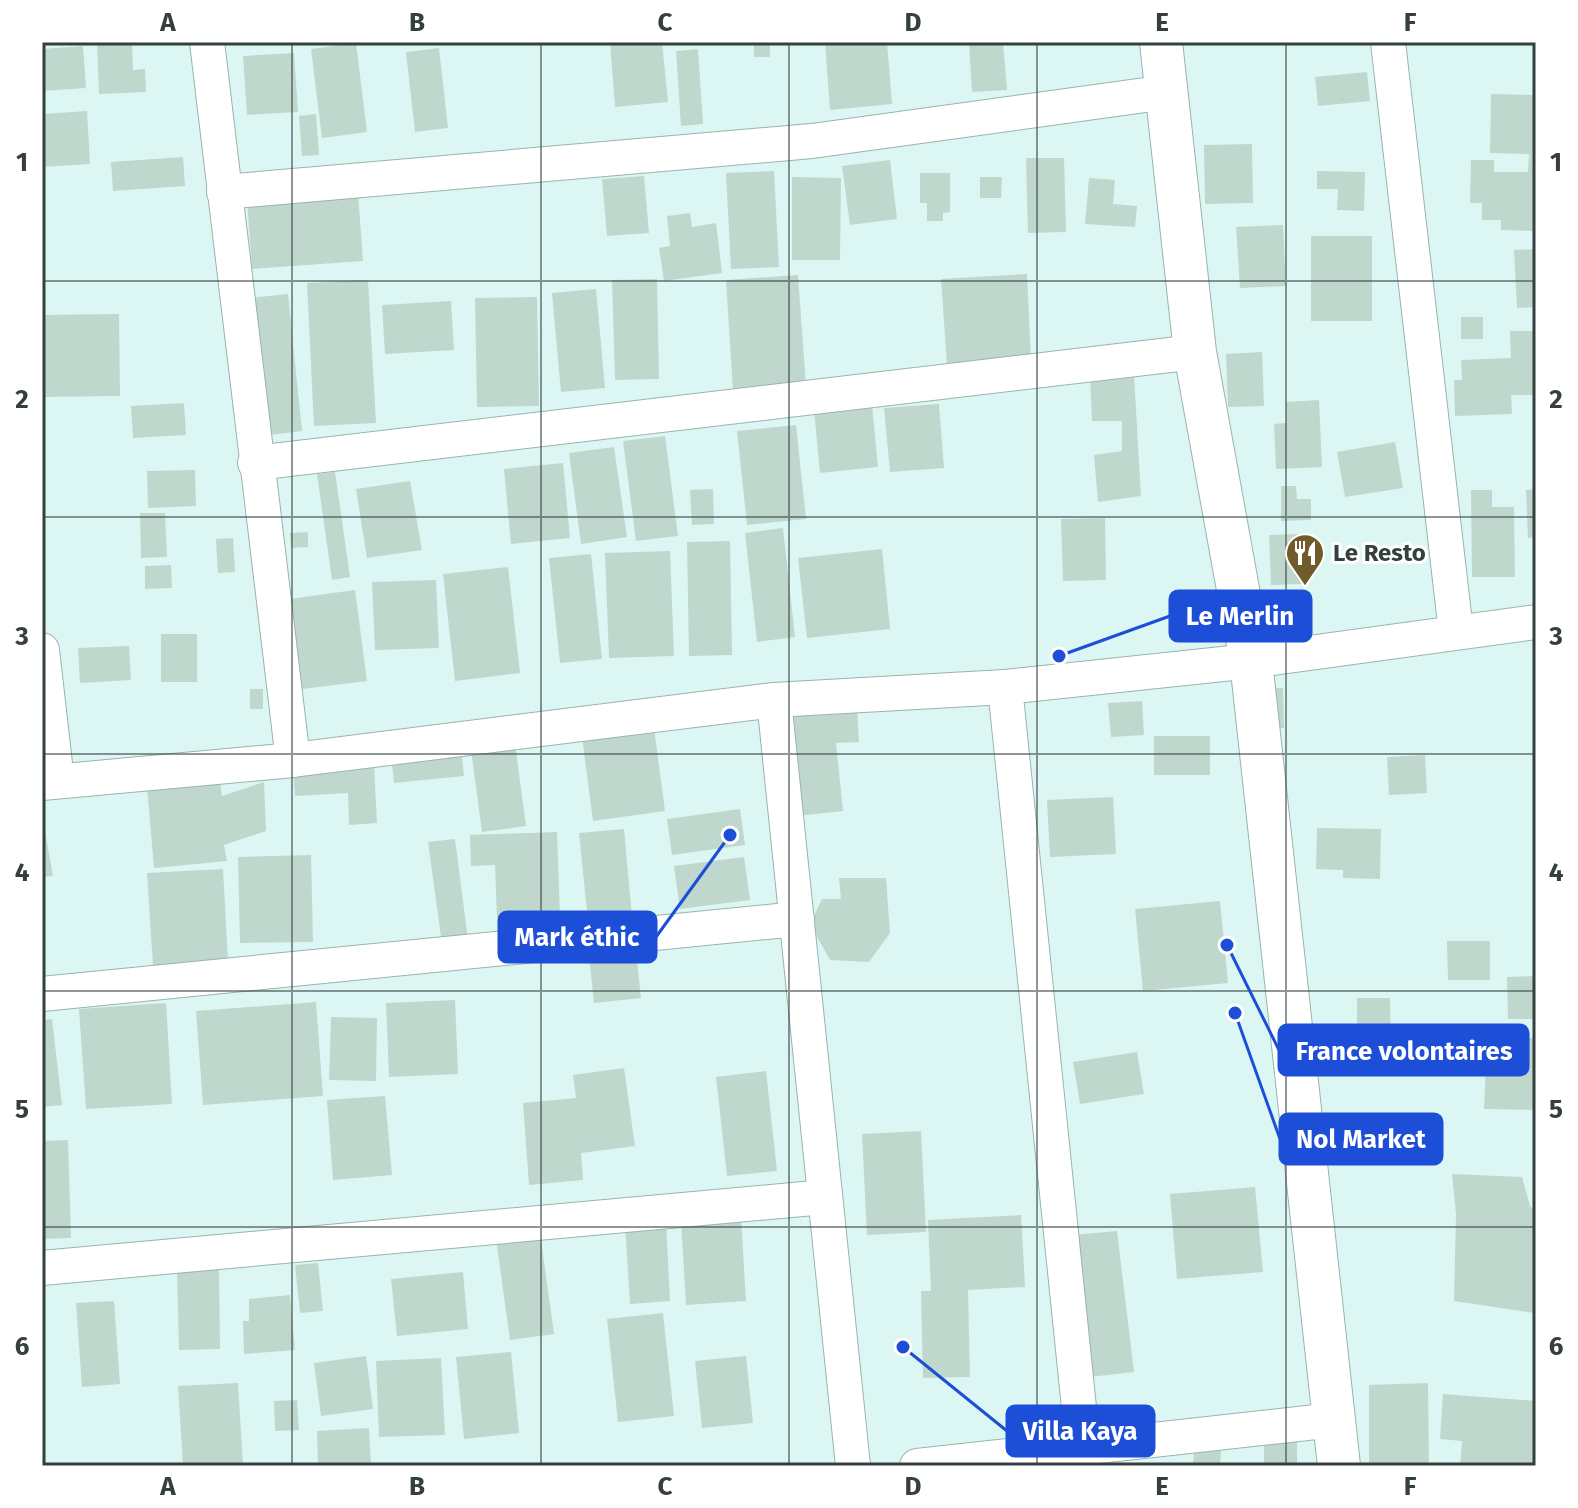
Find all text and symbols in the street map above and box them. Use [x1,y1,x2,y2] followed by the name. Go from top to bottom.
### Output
[159,7,176,38] text: A
[409,7,425,38] text: B
[658,7,673,38] text: C
[905,7,922,38] text: D
[1155,7,1169,38] text: E
[1404,7,1417,38] text: F
[16,147,28,178] text: 1
[1550,147,1562,178] text: 1
[15,384,29,415] text: 2
[1549,384,1563,415] text: 2
[1284,532,1326,587] restaurant icon: Le Resto
[1333,539,1426,567] place label: Le Resto
[1170,591,1311,641] callout: Le Merlin
[1186,601,1294,632] text: Le Merlin
[14,621,29,652] text: 3
[1548,621,1563,652] text: 3
[15,857,30,888] text: 4
[1549,857,1564,888] text: 4
[499,912,656,962] callout: Mark éthic
[515,922,640,953] text: Mark éthic
[1279,1025,1528,1075] callout: France volontaires
[1296,1036,1513,1067] text: France volontaires
[15,1094,29,1125] text: 5
[1549,1094,1563,1125] text: 5
[1280,1114,1442,1164] callout: Nol Market
[1296,1124,1427,1155] text: Nol Market
[15,1331,30,1362] text: 6
[1549,1331,1564,1362] text: 6
[1007,1406,1154,1456] callout: Villa Kaya
[1021,1416,1138,1447] text: Villa Kaya
[159,1471,176,1502] text: A
[409,1471,425,1502] text: B
[658,1471,673,1502] text: C
[905,1471,922,1502] text: D
[1155,1471,1169,1502] text: E
[1404,1471,1417,1502] text: F

